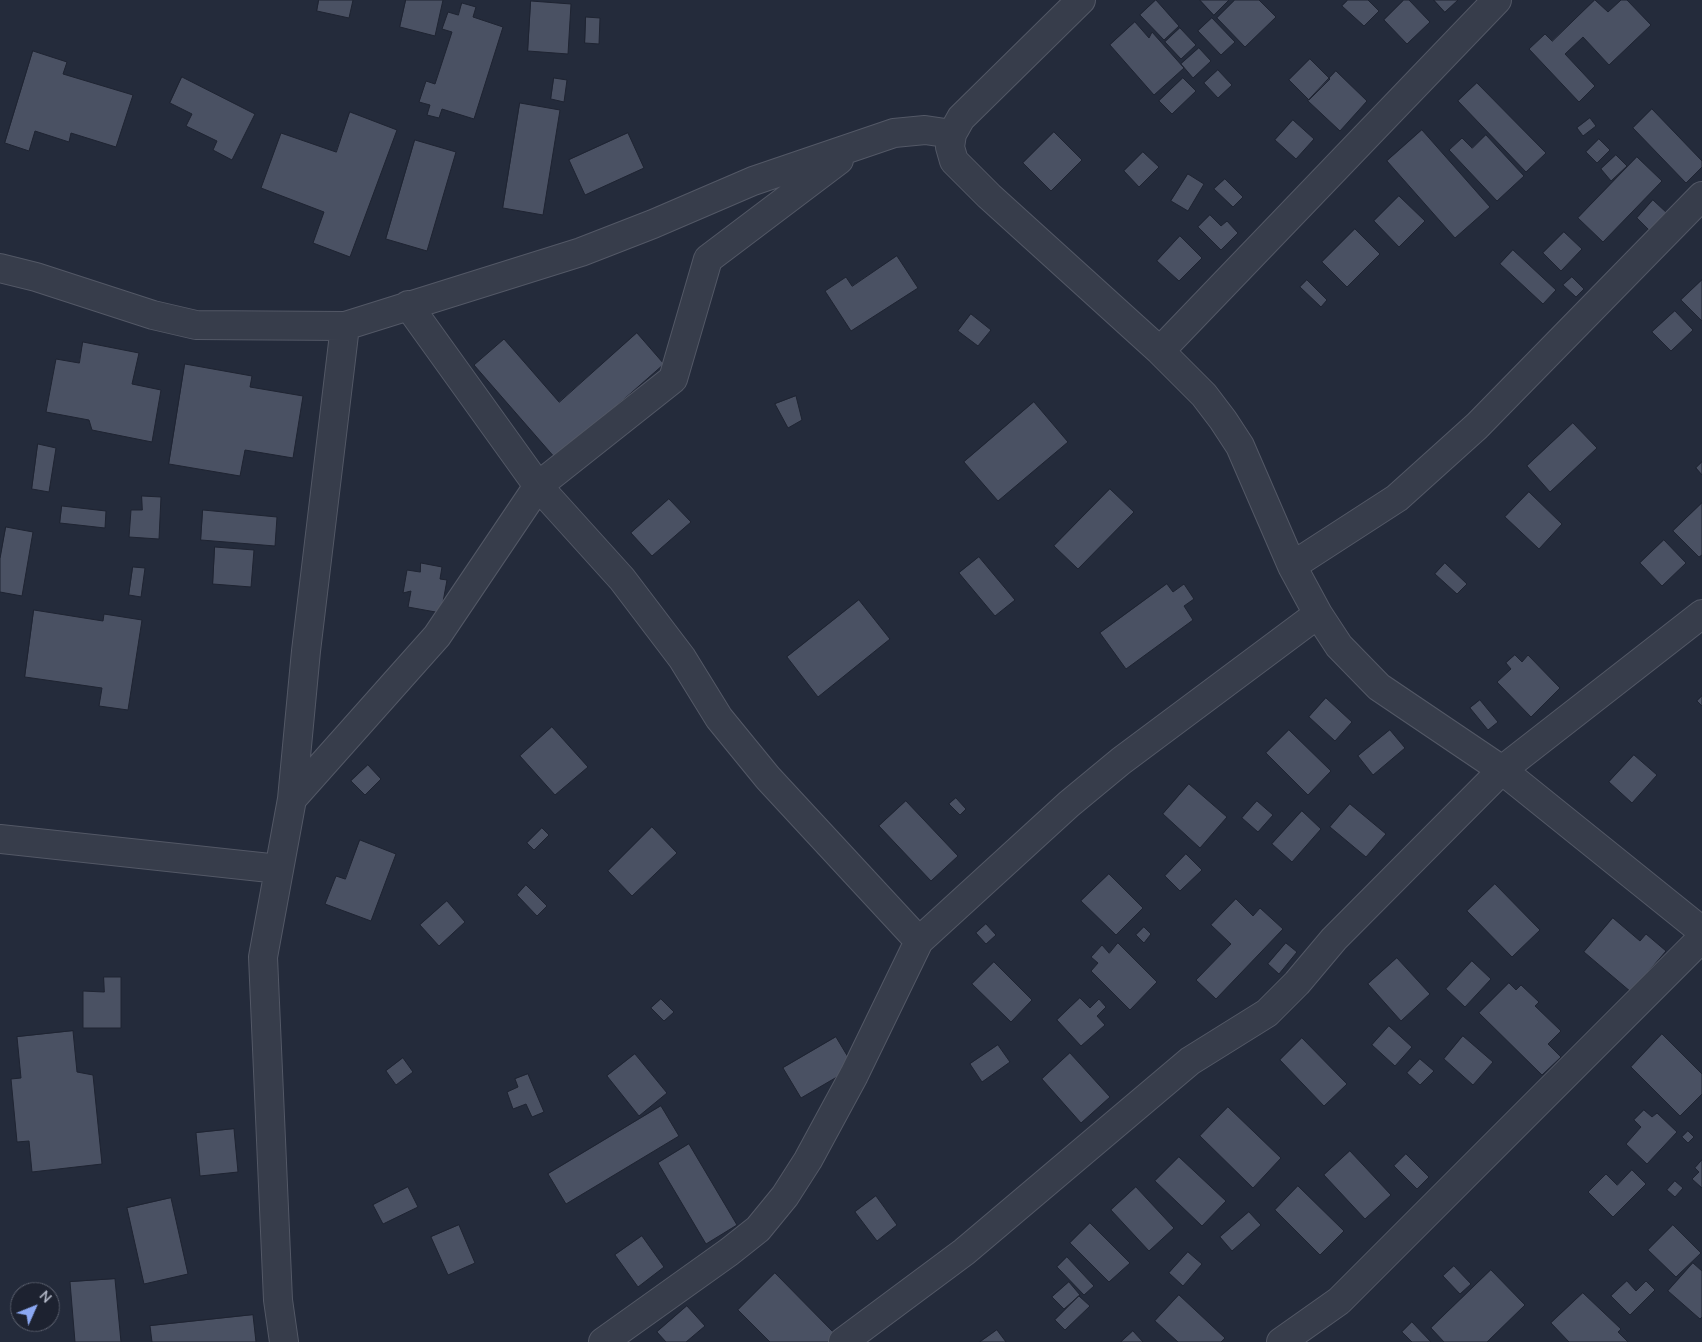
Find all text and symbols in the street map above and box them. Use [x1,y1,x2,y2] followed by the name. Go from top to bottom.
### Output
[10,1282,60,1332] north arrow
[35,1287,56,1307] text: N

